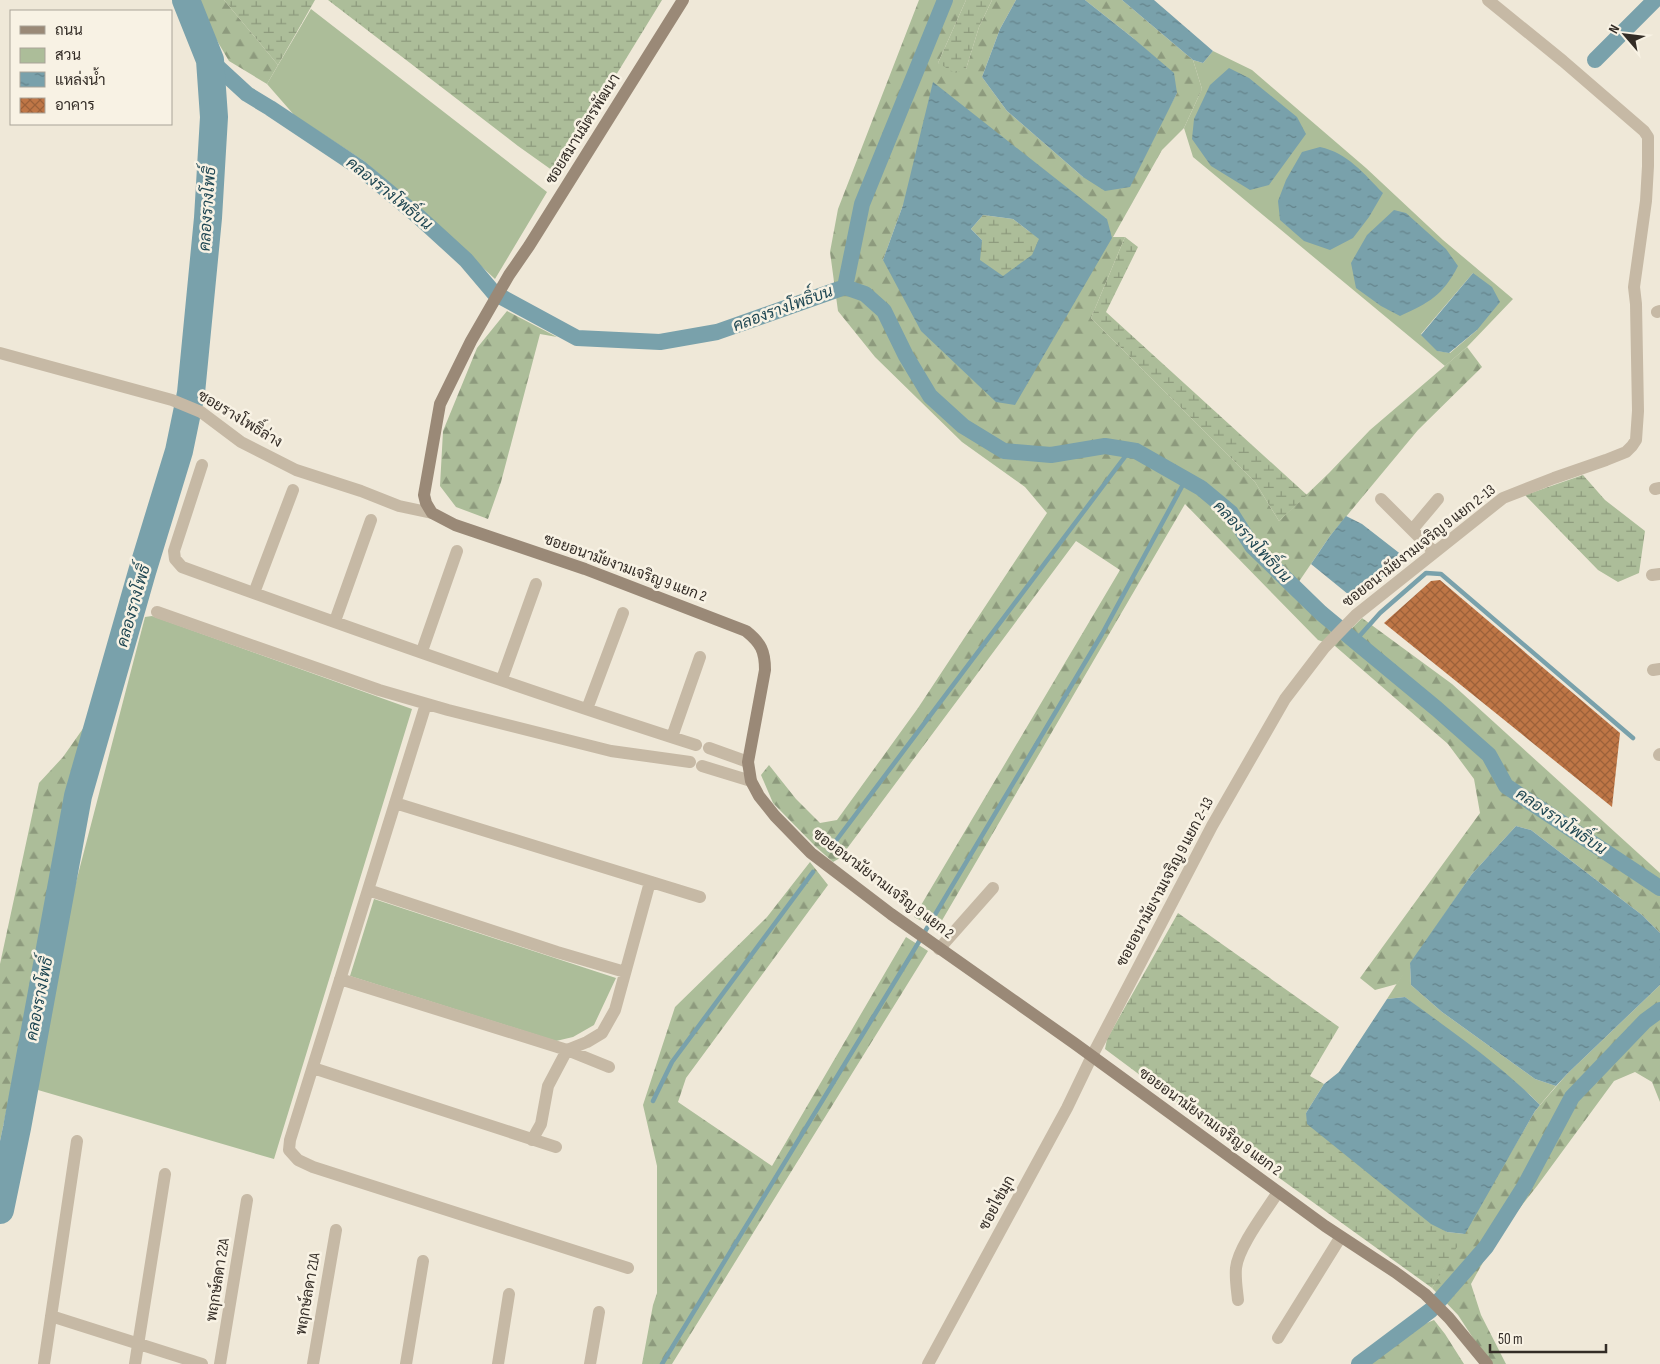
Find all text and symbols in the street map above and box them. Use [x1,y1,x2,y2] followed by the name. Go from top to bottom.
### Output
[10,10,172,125] legend
[1600,10,1650,60] north arrow
[55,21,83,40] text: ถนน
[1605,22,1623,36] text: N
[55,46,81,65] text: สวน
[55,67,106,90] text: แหล่งน้ำ
[541,70,625,188] street label: ซอยสมานมิตรพัฒนา
[55,96,95,115] text: อาคาร
[342,149,440,234] water label: คลองรางโพธิ์บน
[189,163,221,252] water label: คลองรางโพธิ์
[728,276,836,336] water label: คลองรางโพธิ์บน
[194,381,289,452] street label: ซอยรางโพธิ์ล่าง
[1339,480,1499,612] street label: ซอยอนามัยงามเจริญ 9 แยก 2-13
[1209,493,1299,587] water label: คลองรางโพธิ์บน
[541,530,709,606] street label: ซอยอนามัยงามเจริญ 9 แยก 2
[107,558,156,649] water label: คลองรางโพธิ์
[1512,780,1613,859] water label: คลองรางโพธิ์บน
[1112,794,1218,970] street label: ซอยอนามัยงามเจริญ 9 แยก 2-13
[809,825,957,943] street label: ซอยอนามัยงามเจริญ 9 แยก 2
[16,952,58,1042] water label: คลองรางโพธิ์
[1135,1064,1285,1180] street label: ซอยอนามัยงามเจริญ 9 แยก 2
[974,1172,1020,1234] street label: ซอยไข่มุก
[201,1236,234,1323] street label: พฤกษ์ลดา 22A
[290,1251,325,1337] street label: พฤกษ์ลดา 21A
[1490,1322,1606,1354] scale bar
[1498,1330,1523,1349] text: 50 m

